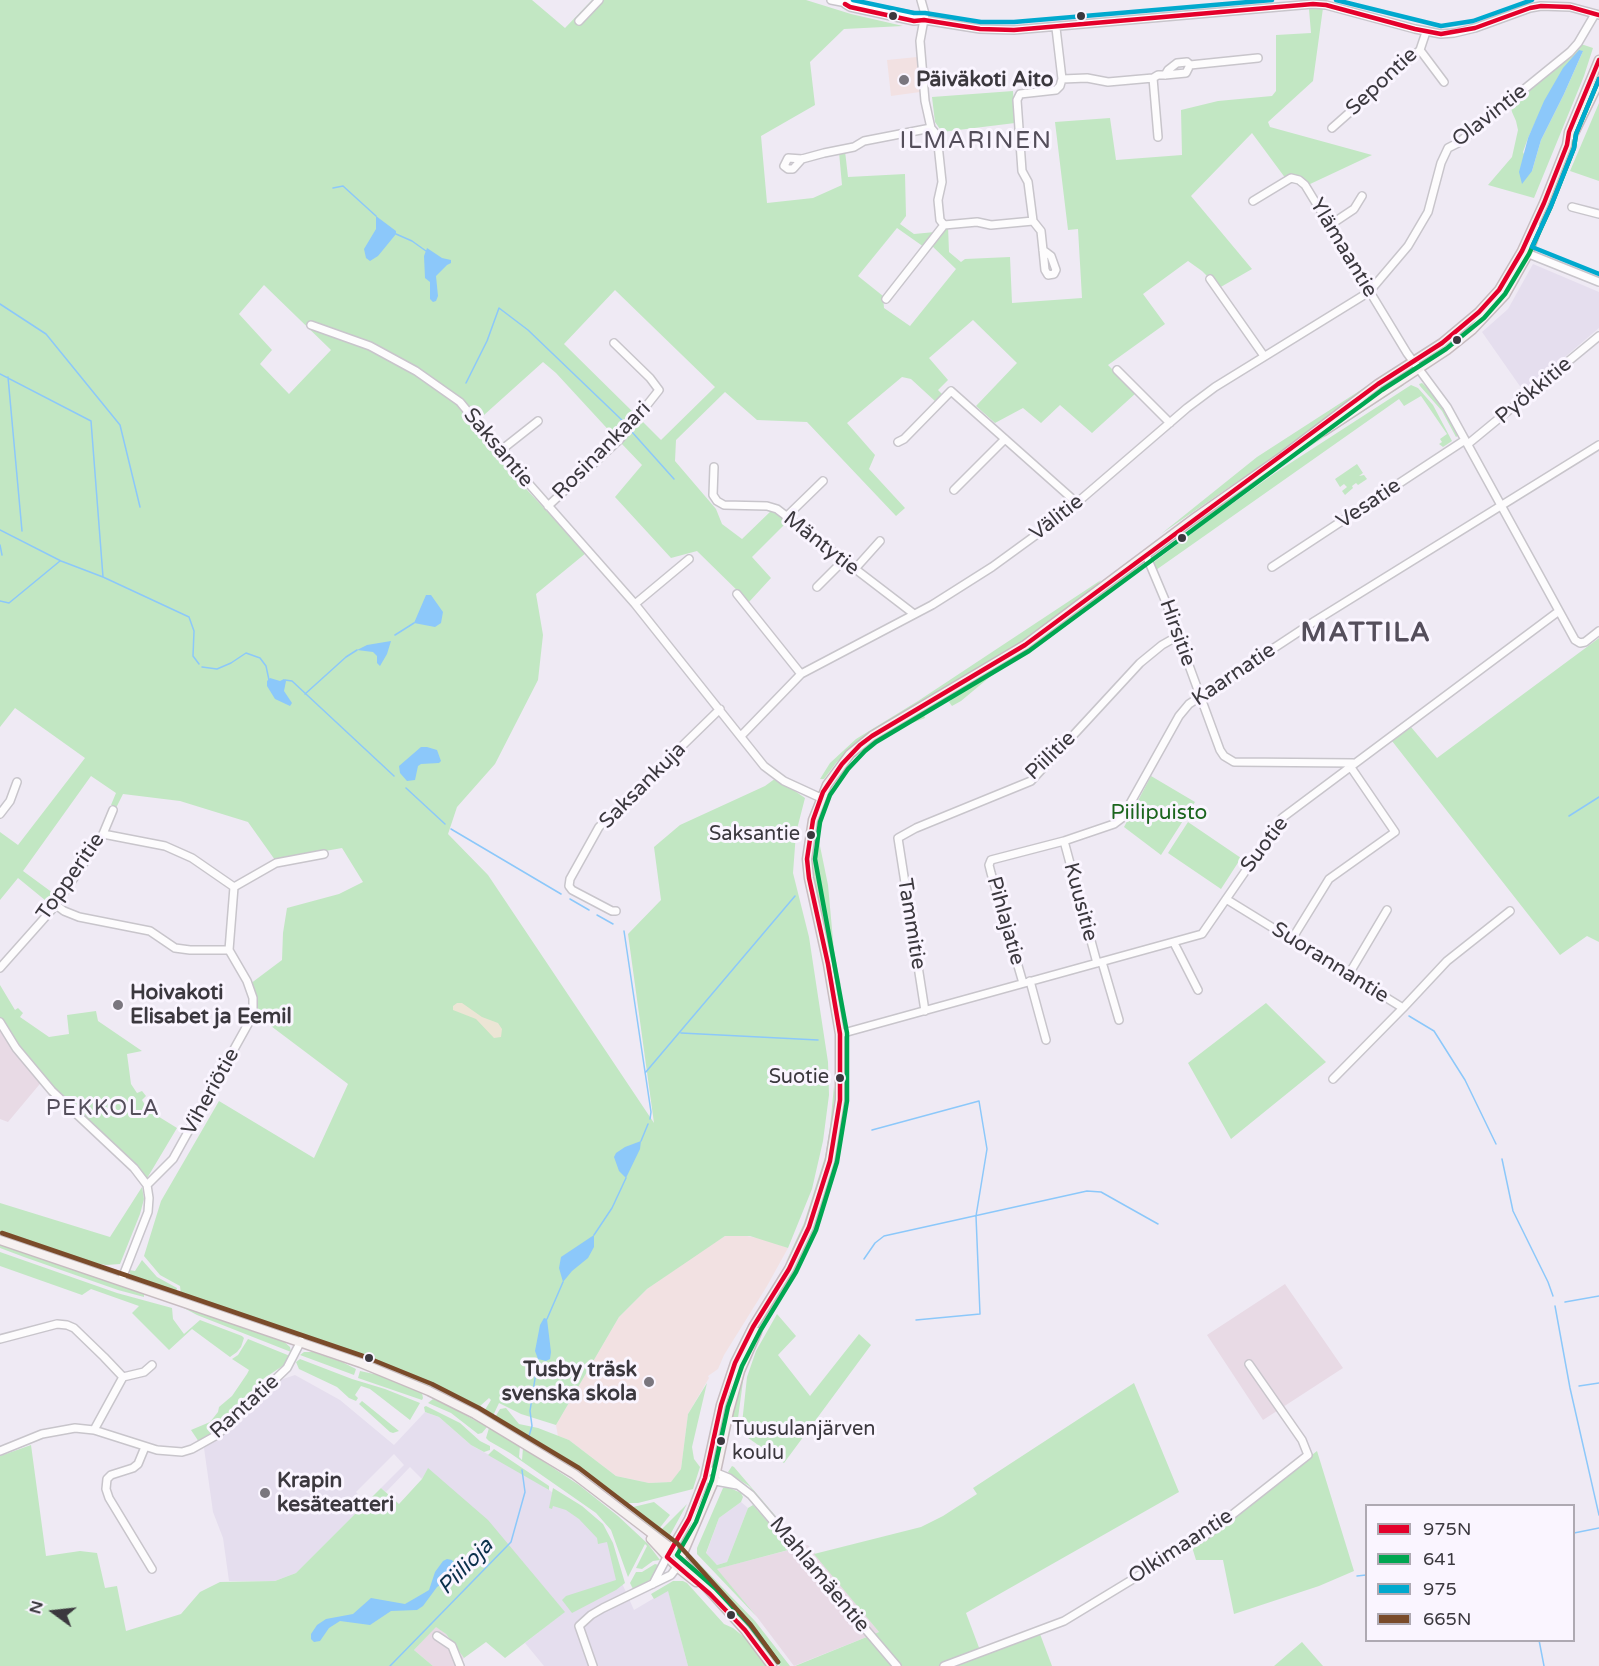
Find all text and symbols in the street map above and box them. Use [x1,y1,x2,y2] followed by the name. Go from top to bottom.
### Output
[887,10,899,22] unlabelled marker
[1075,10,1087,22] unlabelled marker
[1341,43,1423,121] street label: Sepontie
[916,67,1053,93] place label: Päiväkoti Aito
[897,73,911,87] marker: Päiväkoti Aito
[1448,79,1532,153] street label: Olavintie
[899,128,1053,156] district label: ILMARINEN
[1304,194,1382,302] street label: Ylämaantie
[1451,334,1463,346] unlabelled marker
[1491,352,1577,430] street label: Pyökkitie
[548,397,656,505] street label: Rosinankaari
[458,403,538,493] street label: Saksantie
[1332,473,1406,535] street label: Vesatie
[1025,489,1089,547] street label: Välitie
[778,507,864,581] street label: Mäntytie
[1176,532,1188,544] unlabelled marker
[1153,596,1201,670] street label: Hirsitie
[1301,618,1431,650] district label: MATTILA
[1187,638,1281,712] street label: Kaarnatie
[1021,726,1081,786] street label: Piilitie
[594,737,692,835] street label: Saksankuja
[1111,800,1207,826] park label: Piilipuisto
[1236,812,1294,878] street label: Suotie
[709,823,800,847] place label: Saksantie
[32,828,110,926] street label: Topperitie
[805,829,817,841] marker: Saksantie
[1057,860,1103,944] street label: Kuusitie
[980,874,1030,968] street label: Pihlajatie
[891,877,931,971] street label: Tammitie
[1267,917,1393,1009] street label: Suorannantie
[130,980,292,1030] place label: Hoivakoti Elisabet ja Eemil
[111,998,125,1012] marker: Hoivakoti Elisabet ja Eemil
[177,1044,245,1140] street label: Viheriötie
[769,1066,829,1090] place label: Suotie
[834,1072,846,1084] marker: Suotie
[46,1096,160,1122] district label: PEKKOLA
[363,1352,375,1364] unlabelled marker
[502,1357,637,1407] place label: Tusby träsk svenska skola
[205,1370,285,1444] street label: Rantatie
[642,1375,656,1389] marker: Tusby träsk svenska skola
[732,1418,875,1465] place label: Tuusulanjärven koulu
[715,1435,727,1447] marker: Tuusulanjärven koulu
[277,1468,394,1518] place label: Krapin kesäteatteri
[258,1486,272,1500] marker: Krapin kesäteatteri
[1124,1504,1238,1590] street label: Olkimaantie
[1365,1504,1575,1642] legend
[764,1512,874,1638] street label: Mahlamäentie
[1423,1518,1471,1540] text: 975N
[433,1533,499,1601] water label: Piilioja
[1423,1548,1457,1570] text: 641
[1423,1578,1457,1600] text: 975
[24,1582,84,1642] north arrow
[25,1599,48,1616] text: N
[1423,1608,1471,1630] text: 665N
[725,1609,737,1621] unlabelled marker

